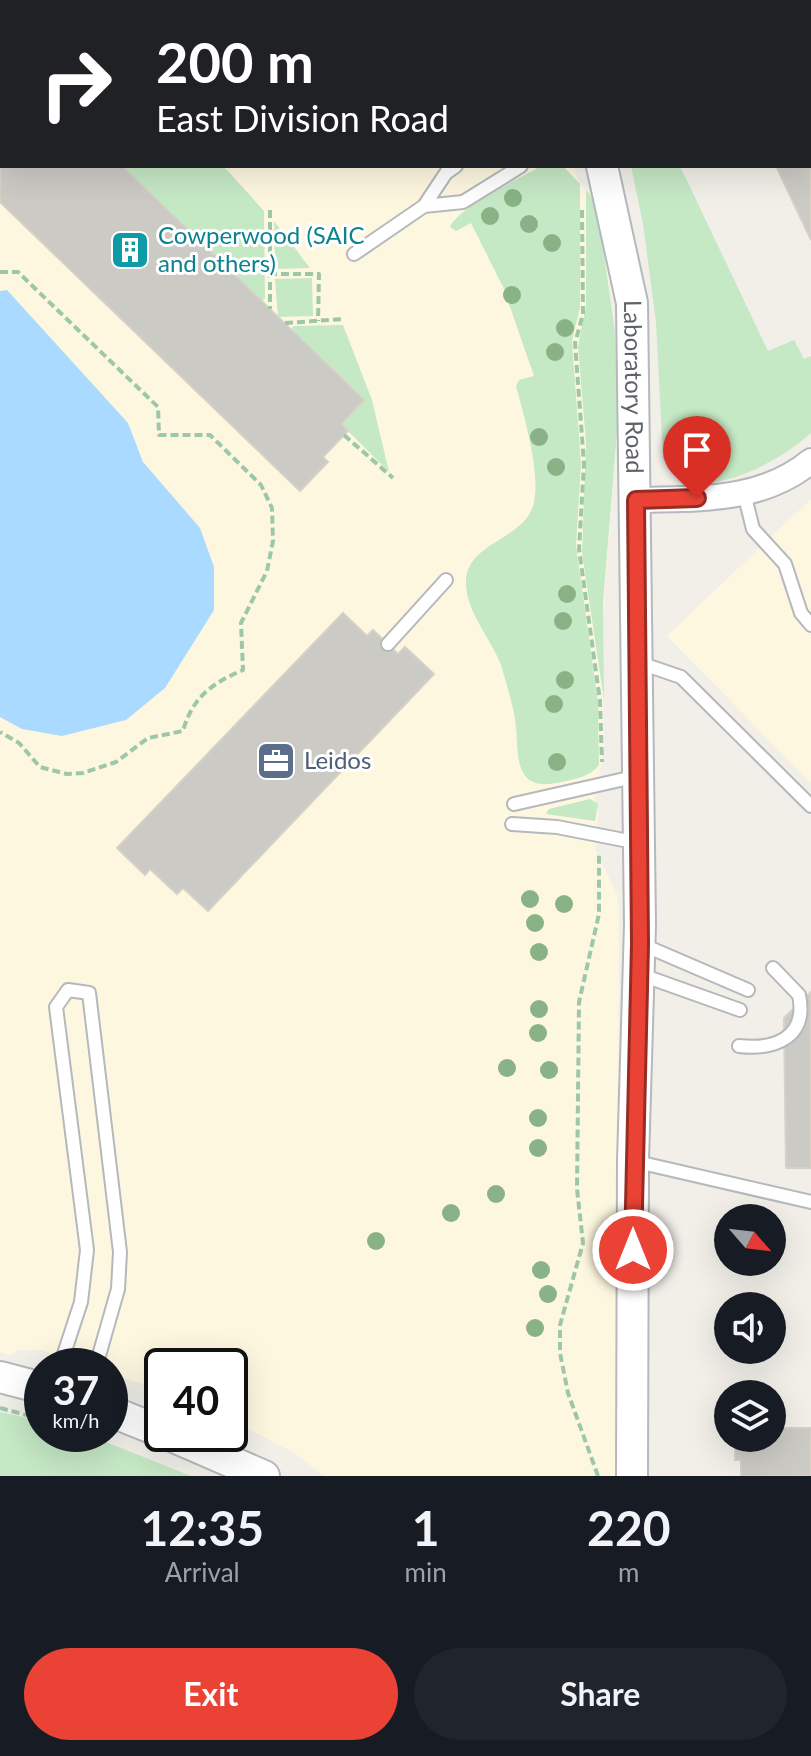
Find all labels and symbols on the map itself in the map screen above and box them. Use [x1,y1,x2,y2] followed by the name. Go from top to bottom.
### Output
[158,220,365,277] place label: Cowperwood (SAIC and others)
[109,229,151,271] building icon: Cowperwood (SAIC and others)
[619,300,650,474] street label: Laboratory Road
[663,416,731,498] pin
[255,740,297,782] office icon: Leidos
[304,745,371,774] place label: Leidos
[714,1204,786,1276] north arrow
[591,1208,675,1292] position arrow
[144,1348,248,1452] speed limit sign: 40

